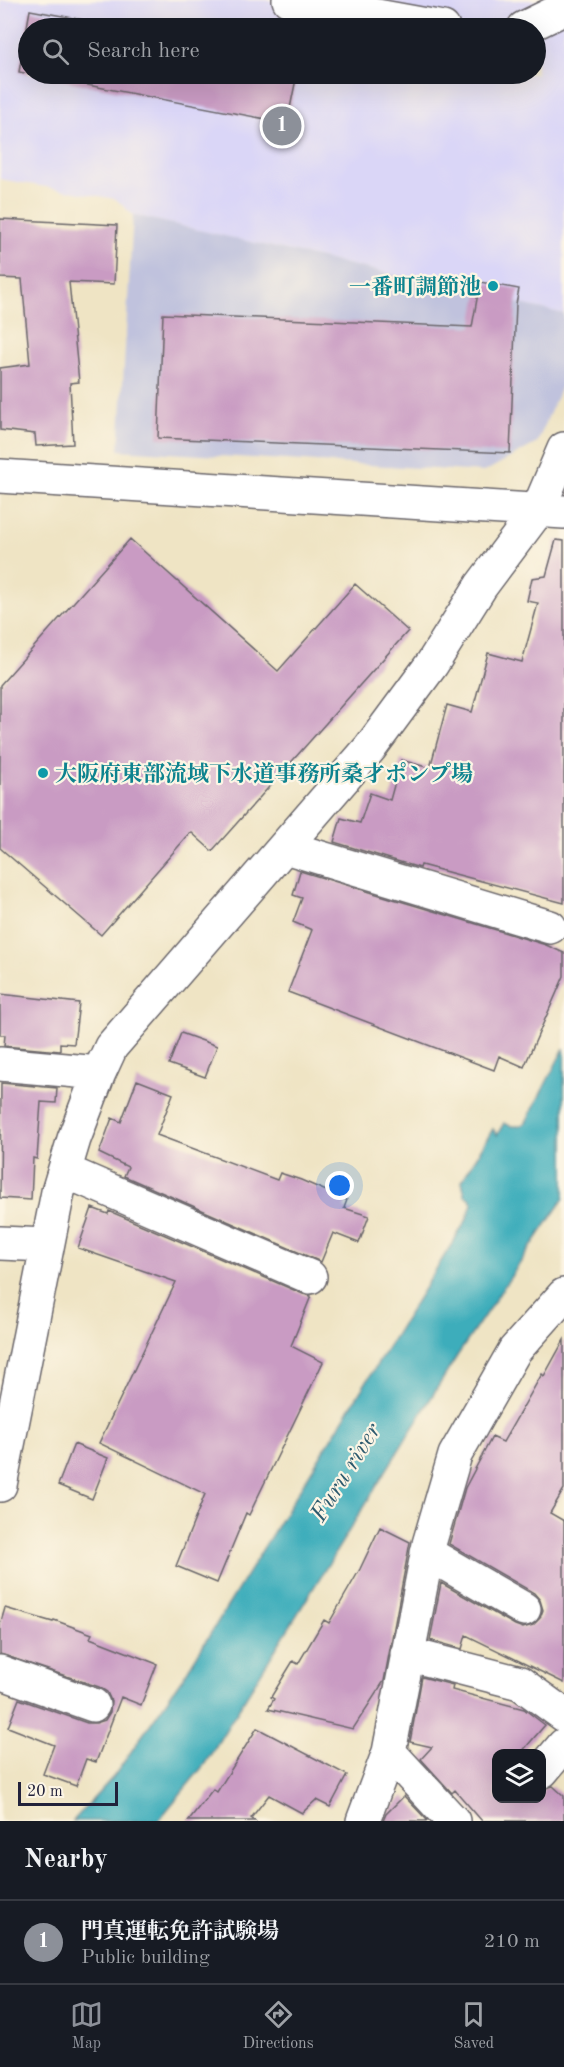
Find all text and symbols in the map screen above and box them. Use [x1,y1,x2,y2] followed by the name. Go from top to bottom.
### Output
[18,18,546,84] search box
[39,35,72,68] icon: search
[87,40,200,62] text: Search here
[262,104,302,148] pin: 1
[349,274,481,299] place label: 一番町調節池
[486,279,500,293] marker: 一番町調節池
[55,761,473,786] place label: 大阪府東部流域下水道事務所桑才ポンプ場
[36,766,50,780] marker: 大阪府東部流域下水道事務所桑才ポンプ場
[325,1171,354,1200] your location
[307,1419,387,1527] water label: Furu river
[492,1749,546,1803] map controls
[492,1749,546,1803] button: layers
[18,1779,118,1806] scale bar
[27,1784,63,1800] text: 20 m
[24,1847,108,1873] text: Nearby
[81,1921,279,1943] text: 門真運転免許試験場
[38,1932,49,1952] text: 1
[484,1932,540,1952] text: 210 m
[81,1948,210,1968] text: Public building
[70,1998,103,2054] tab: Map
[243,1998,314,2054] tab: Directions
[453,1998,494,2054] tab: Saved

